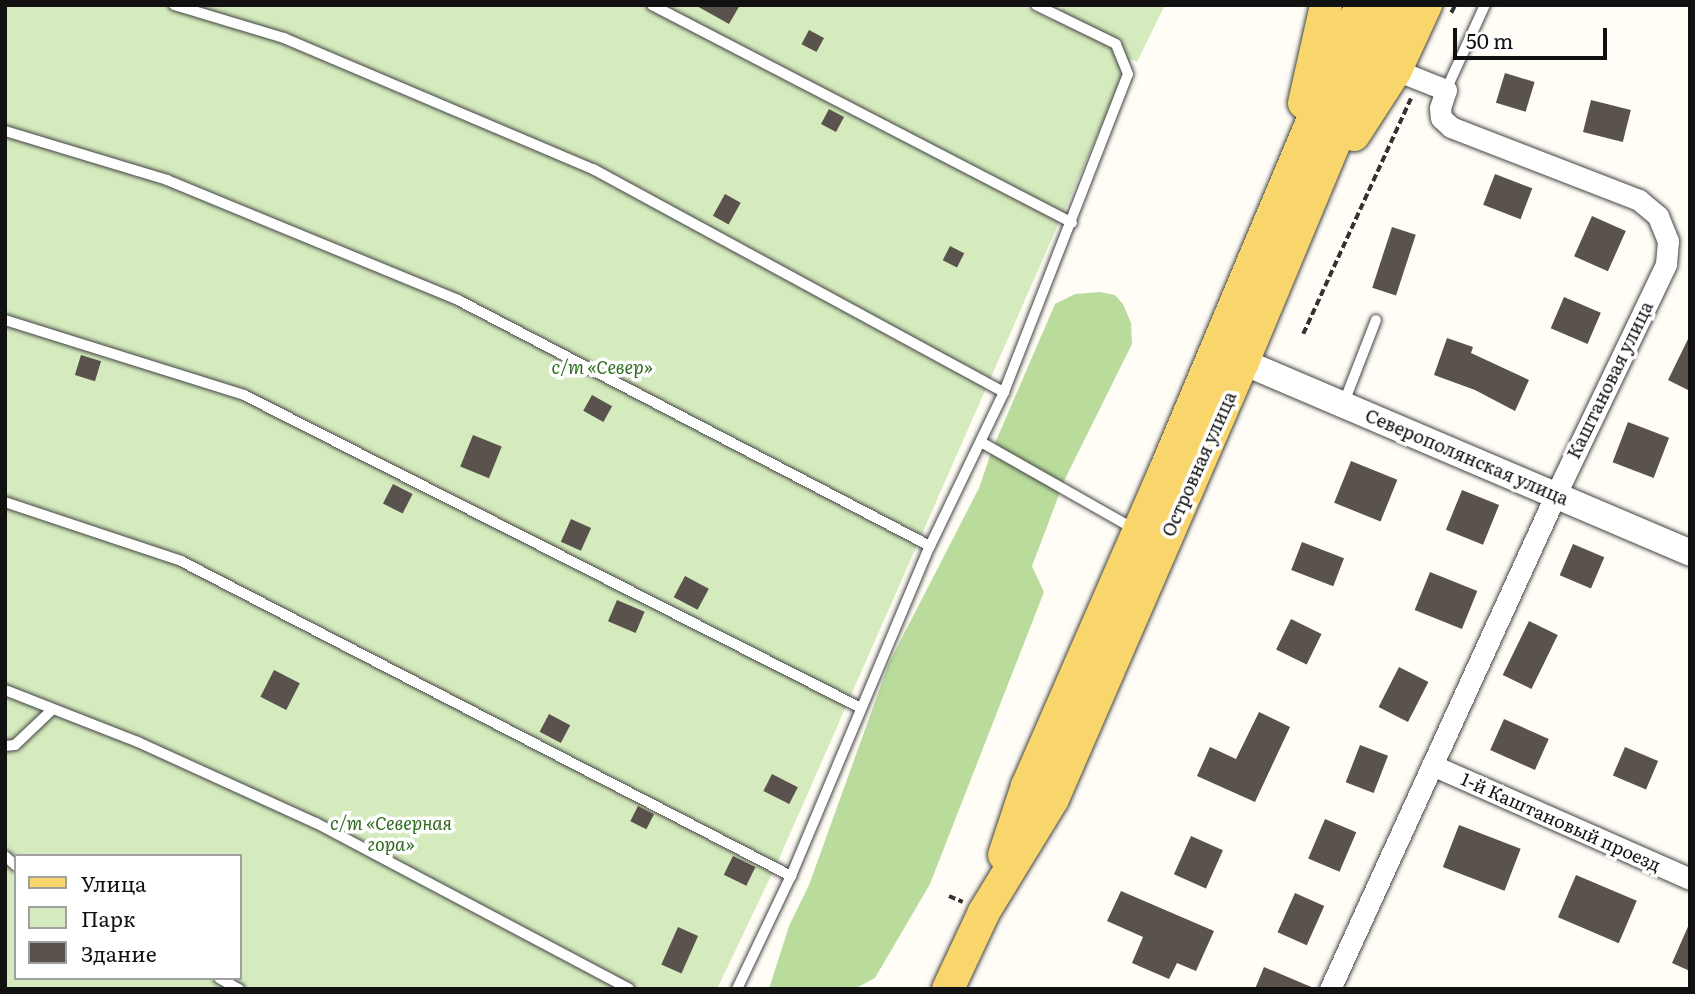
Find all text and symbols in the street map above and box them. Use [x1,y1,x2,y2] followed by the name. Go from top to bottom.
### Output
[1457,14,1611,58] scale bar
[1466,24,1513,55] text: 50 m
[1562,298,1658,462] street label: Каштановая улица
[551,356,653,378] park label: с/т «Север»
[1157,388,1241,540] street label: Островная улица
[1362,404,1572,510] street label: Северополянская улица
[1458,768,1664,876] street label: 1-й Каштановый проезд
[330,813,452,856] park label: с/т «Северная гора»
[14,854,242,980] legend
[81,867,146,898] text: Улица
[81,902,135,933] text: Парк
[81,937,157,968] text: Здание

